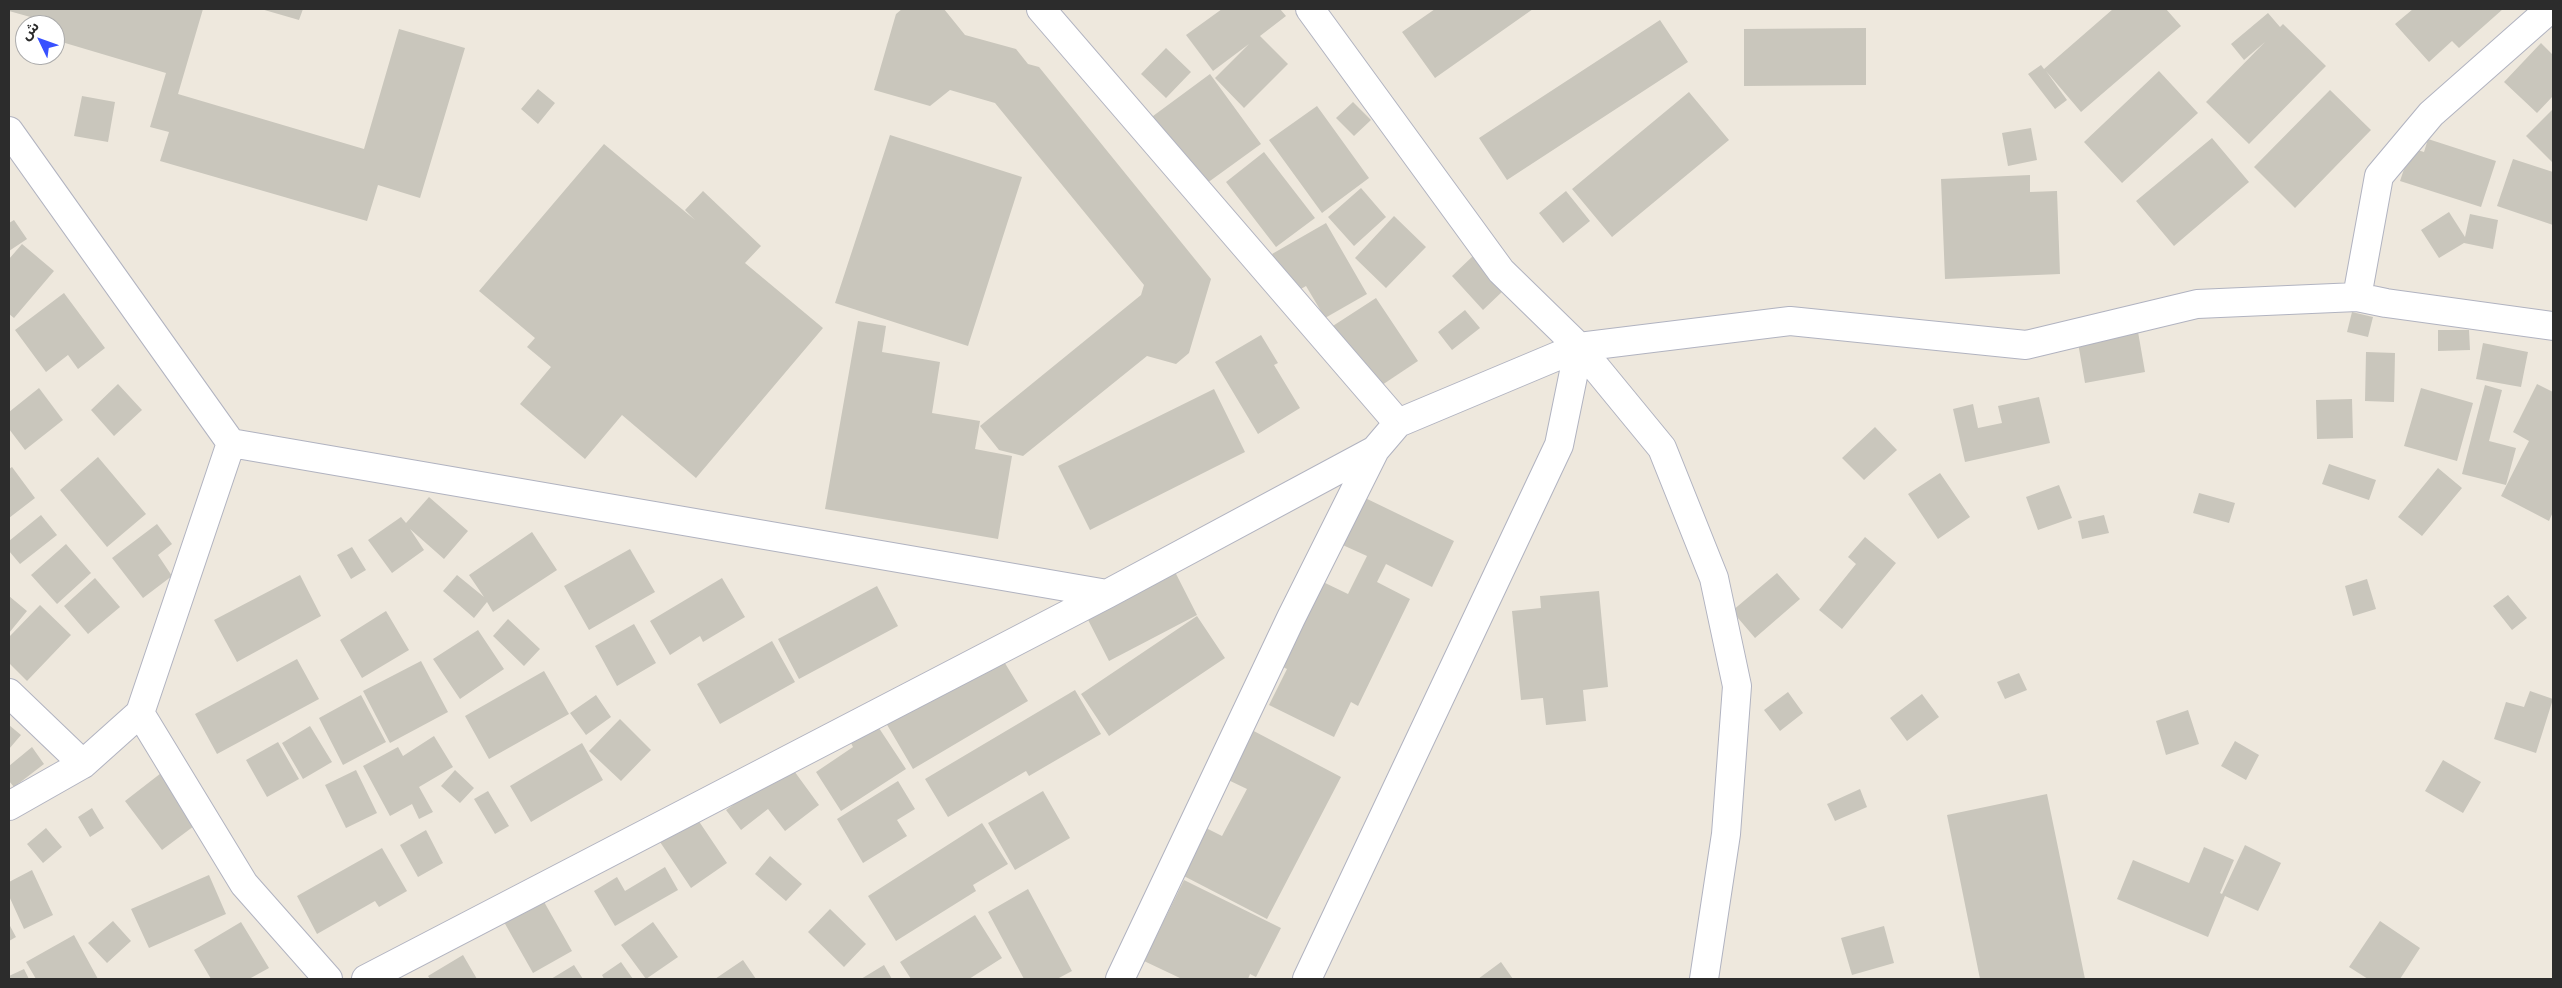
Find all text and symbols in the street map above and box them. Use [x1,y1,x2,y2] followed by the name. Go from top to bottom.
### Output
[15,15,65,65] north arrow
[16,17,42,43] text: ش

